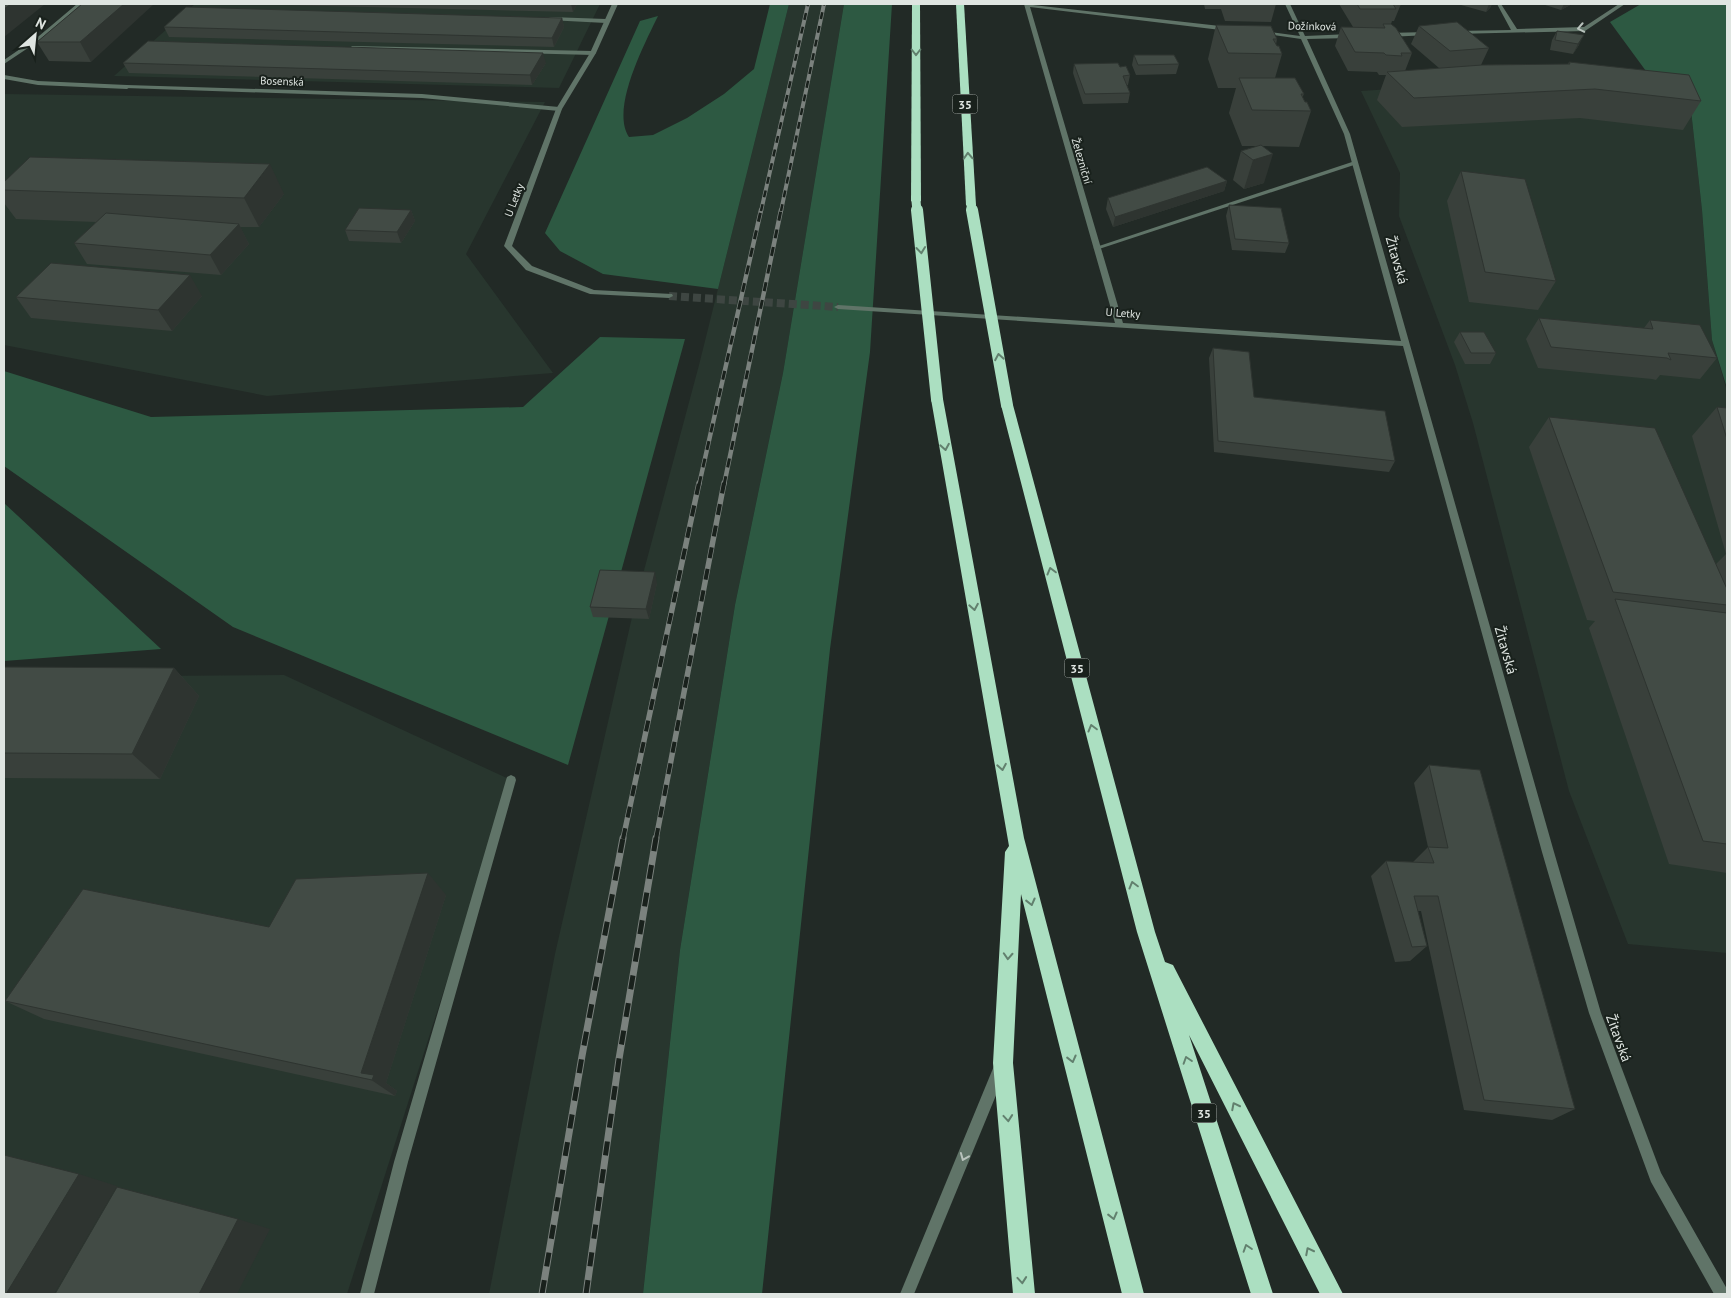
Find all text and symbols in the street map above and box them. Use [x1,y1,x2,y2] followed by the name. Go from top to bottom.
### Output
[10,10,60,60] north arrow
[33,13,49,34] text: N
[1288,19,1336,33] street label: Dožínková
[1576,22,1585,33] one-way arrow
[911,49,921,57] one-way arrow
[260,73,304,89] street label: Bosenská
[952,95,978,114] road number: 35
[1069,136,1095,186] street label: Železniční
[963,152,974,160] one-way arrow
[501,180,527,219] street label: U Letky
[1382,234,1412,286] street label: Žitavská
[915,246,926,254] one-way arrow
[1105,305,1142,321] street label: U Letky
[994,352,1004,361] one-way arrow
[940,442,950,451] one-way arrow
[1046,566,1057,575] one-way arrow
[968,602,978,611] one-way arrow
[1491,624,1521,676] street label: Žitavská
[1064,658,1090,678] road number: 35
[1087,723,1098,732] one-way arrow
[996,762,1007,771] one-way arrow
[1129,882,1139,890] one-way arrow
[1025,897,1036,906] one-way arrow
[1003,952,1014,960] one-way arrow
[1602,1012,1636,1064] street label: Žitavská
[1066,1055,1077,1064] one-way arrow
[1182,1056,1192,1064] one-way arrow
[1231,1103,1241,1112] one-way arrow
[1192,1104,1216,1122] road number: 35
[1002,1115,1013,1123] one-way arrow
[960,1152,970,1161] one-way arrow
[1107,1212,1117,1220] one-way arrow
[1242,1244,1252,1252] one-way arrow
[1305,1247,1315,1256] one-way arrow
[1016,1276,1027,1284] one-way arrow

